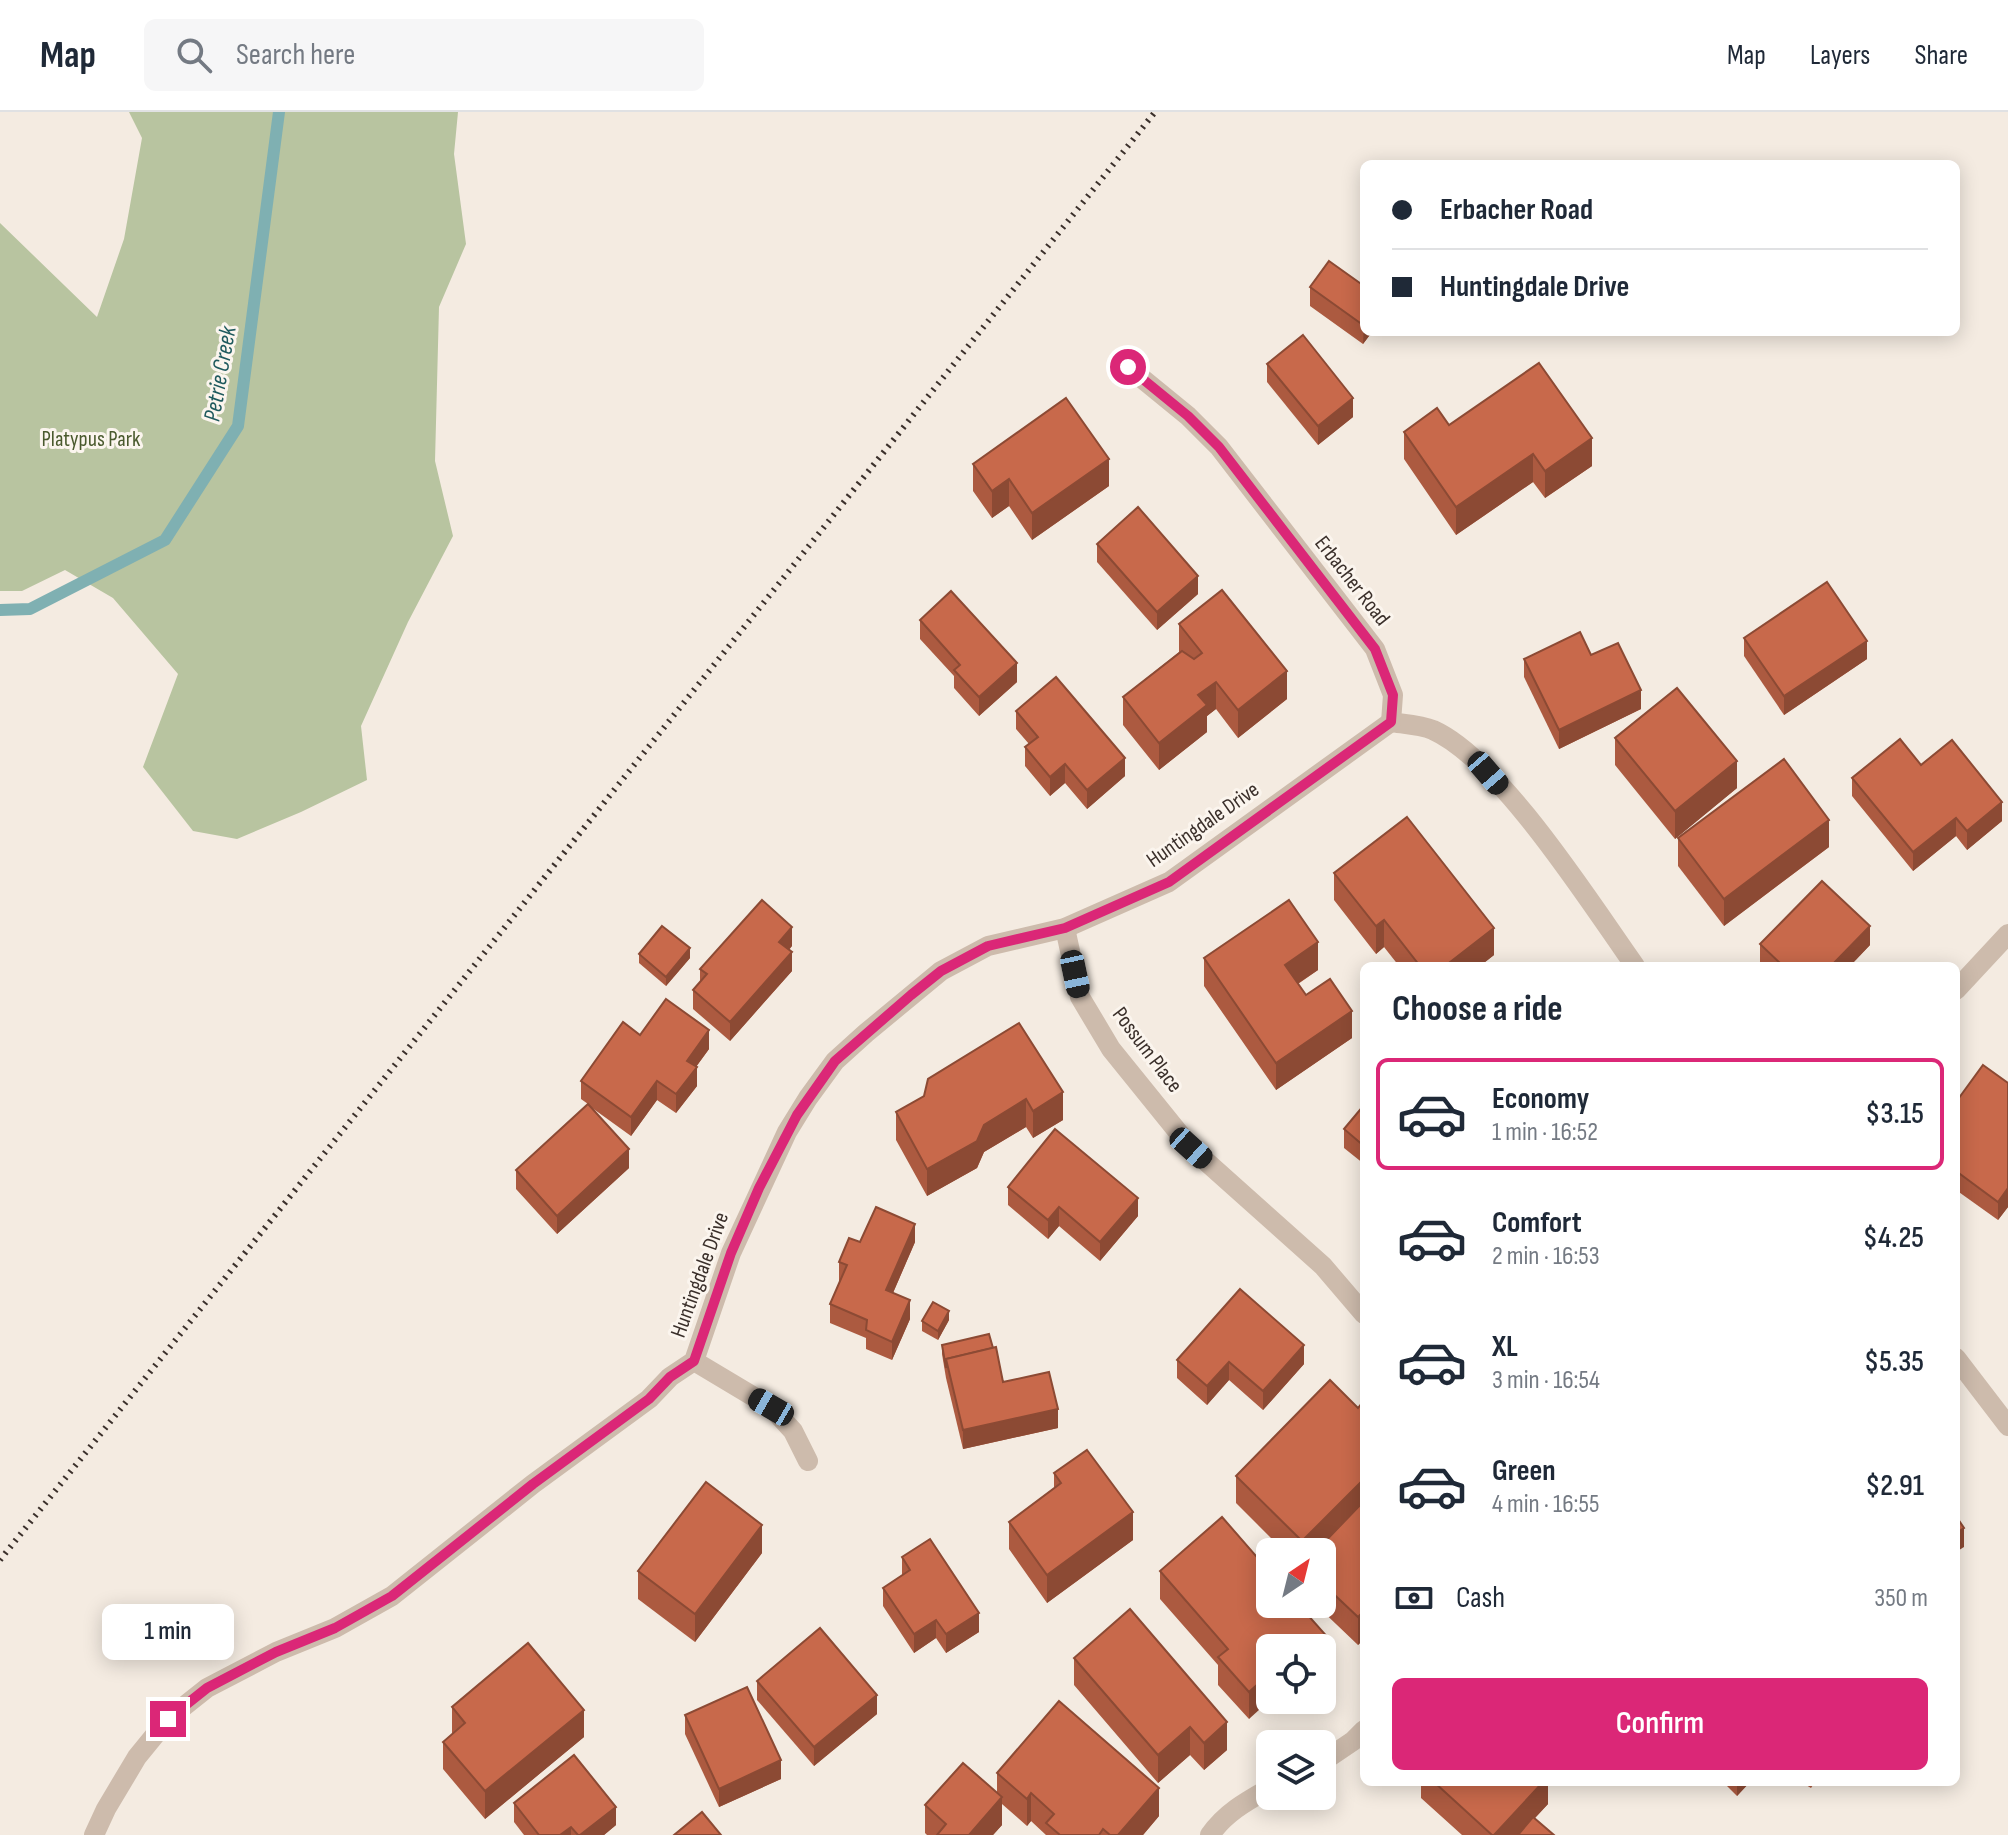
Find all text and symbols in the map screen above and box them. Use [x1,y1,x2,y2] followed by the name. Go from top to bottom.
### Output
[144,19,704,91] search box
[40,33,96,78] text: Map
[172,33,216,77] icon: search
[236,37,355,73] text: Search here
[1727,39,1766,72] text: Map
[1810,39,1870,72] text: Layers
[1914,39,1968,72] text: Share
[1440,192,1593,228] text: Erbacher Road
[1440,269,1629,305] text: Huntingdale Drive
[197,323,243,424] water label: Petrie Creek
[1110,349,1146,385] route start
[42,426,141,453] park label: Platypus Park
[1309,531,1395,631] street label: Erbacher Road
[1463,747,1513,799] car
[1141,776,1265,874] street label: Huntingdale Drive
[1058,948,1092,1000] car
[1392,988,1563,1031] text: Choose a ride
[1106,1002,1188,1098] street label: Possum Place
[1396,1078,1468,1150] icon: car
[1492,1081,1589,1117] text: Economy
[1865,1096,1924,1132] text: $3.15
[1492,1117,1598,1148] text: 1 min · 16:52
[1165,1123,1217,1173] car
[1396,1202,1468,1274] icon: car
[1492,1205,1582,1241] text: Comfort
[665,1209,735,1341] street label: Huntingdale Drive
[1863,1220,1924,1256] text: $4.25
[1492,1241,1600,1272] text: 2 min · 16:53
[1396,1326,1468,1398] icon: car
[1492,1329,1518,1365] text: XL
[1864,1344,1924,1380] text: $5.35
[1492,1365,1600,1396] text: 3 min · 16:54
[744,1385,798,1429] car
[1396,1450,1468,1522] icon: car
[1492,1453,1556,1489] text: Green
[1865,1468,1924,1504] text: $2.91
[1492,1489,1599,1520] text: 4 min · 16:55
[1256,1538,1336,1618] north arrow
[1256,1538,1336,1810] map controls
[1392,1576,1436,1620] icon: cash
[1456,1580,1505,1616] text: Cash
[1874,1583,1928,1614] text: 350 m
[102,1603,234,1659] callout: 1 min
[144,1616,192,1647] text: 1 min
[1256,1634,1336,1714] button: locate
[1392,1678,1928,1770] button: Confirm
[150,1701,186,1737] route end
[1256,1730,1336,1810] button: layers

